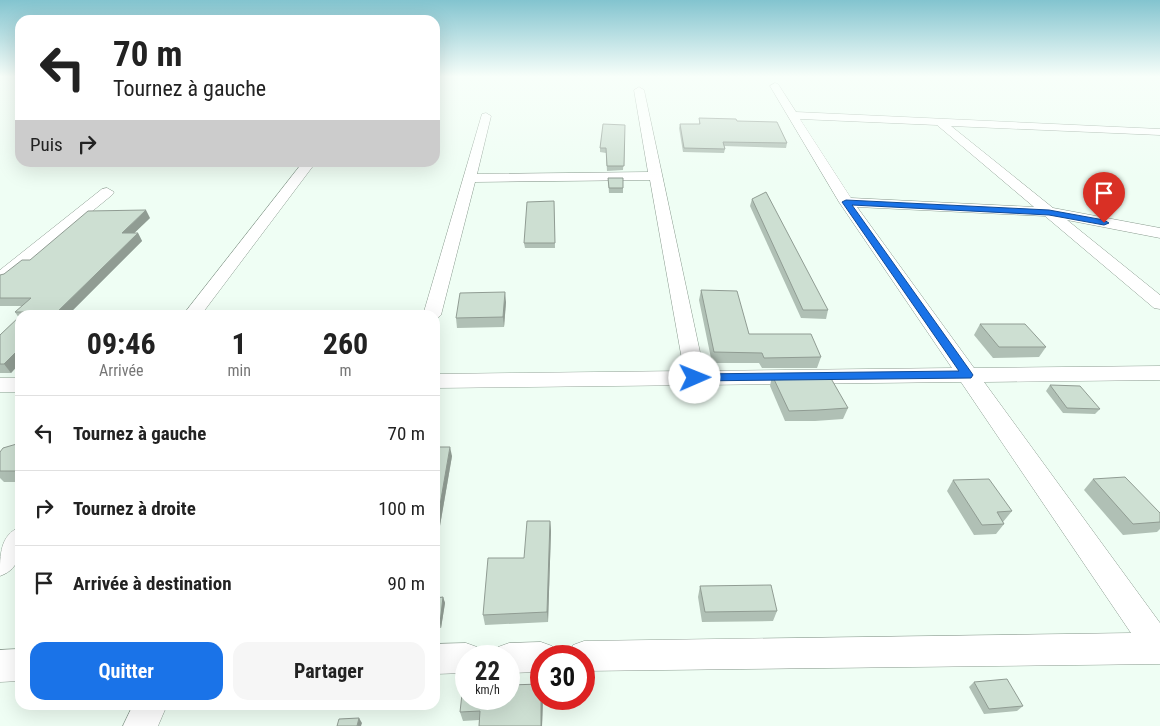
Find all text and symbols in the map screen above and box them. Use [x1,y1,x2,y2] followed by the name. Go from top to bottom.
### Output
[113,34,182,75] text: 70 m
[30,35,95,100] icon: left
[113,76,266,101] text: Tournez à gauche
[73,130,101,158] icon: right
[30,133,63,156] text: Puis
[1083,172,1125,223] pin
[1090,179,1118,207] icon: arrive
[87,326,156,361] text: 09:46
[232,326,247,361] text: 1
[323,326,368,361] text: 260
[668,351,720,403] position arrow
[99,361,143,380] text: Arrivée
[227,361,251,380] text: min
[339,361,351,380] text: m
[30,419,58,447] icon: left
[73,422,206,445] text: Tournez à gauche
[388,422,425,445] text: 70 m
[30,494,58,522] icon: right
[73,497,196,520] text: Tournez à droite
[378,497,425,520] text: 100 m
[30,569,58,597] icon: arrive
[73,572,232,595] text: Arrivée à destination
[388,572,425,595] text: 90 m
[30,642,223,700] button: Quitter
[233,642,425,700] button: Partager
[530,645,595,710] speed limit sign: 30
[475,657,500,686] text: 22
[475,683,500,697] text: km/h

